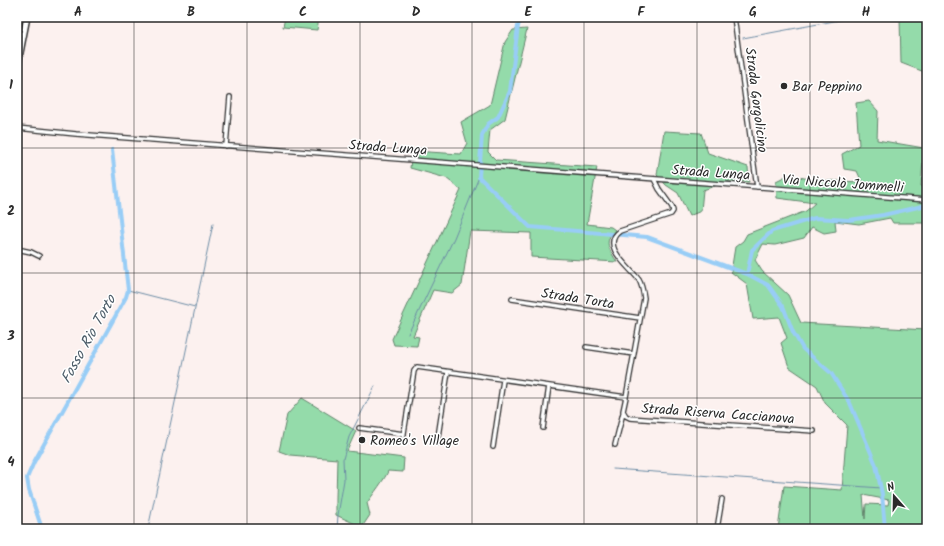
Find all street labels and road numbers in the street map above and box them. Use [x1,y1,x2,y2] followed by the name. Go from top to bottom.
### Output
[739,46,773,154] street label: Strada Gorgolicino
[348,134,428,162] street label: Strada Lunga
[671,159,751,187] street label: Strada Lunga
[781,169,905,199] street label: Via Niccolò Jommelli
[540,282,616,316] street label: Strada Torta
[641,398,795,430] street label: Strada Riserva Caccianova

